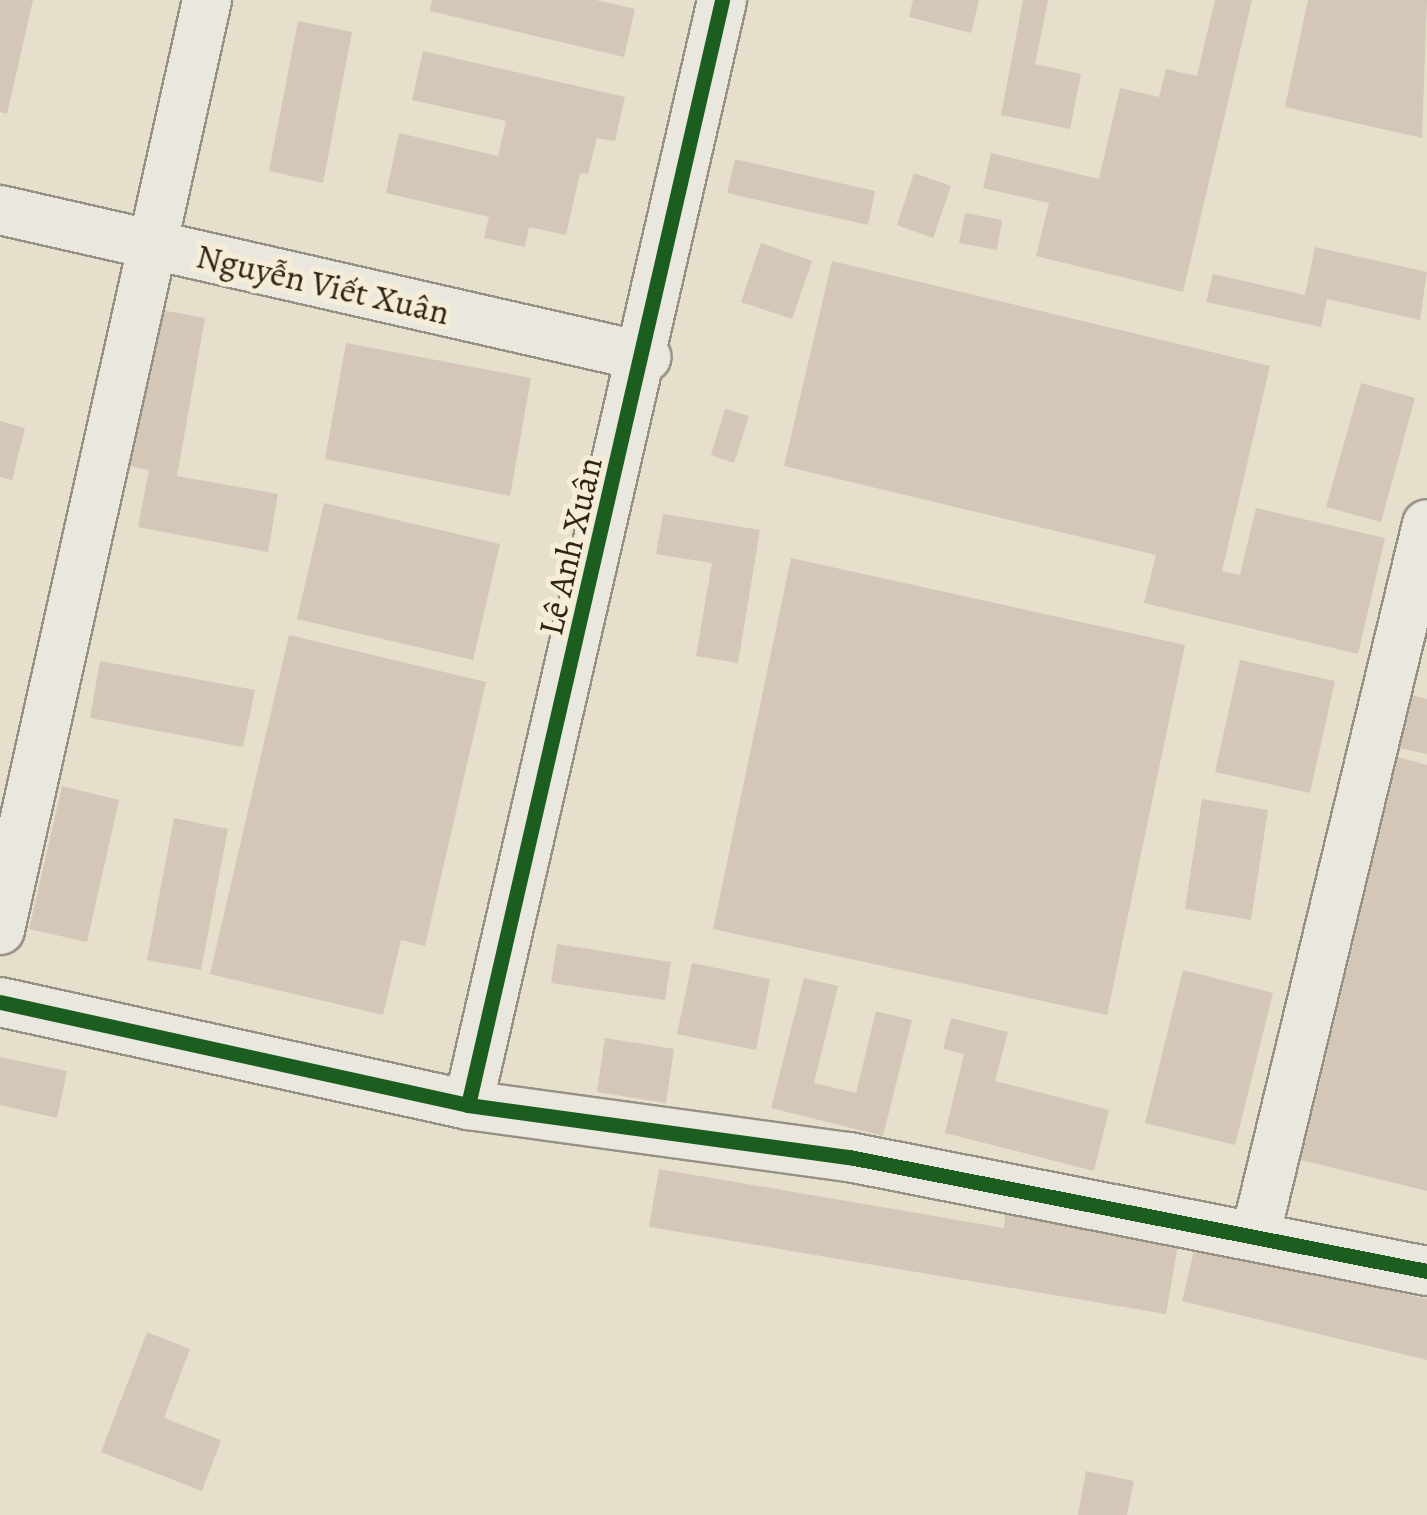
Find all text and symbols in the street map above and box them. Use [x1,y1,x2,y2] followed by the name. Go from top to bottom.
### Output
[192,234,454,334] street label: Nguyễn Viết Xuân
[529,453,611,639] street label: Lê Anh Xuân

